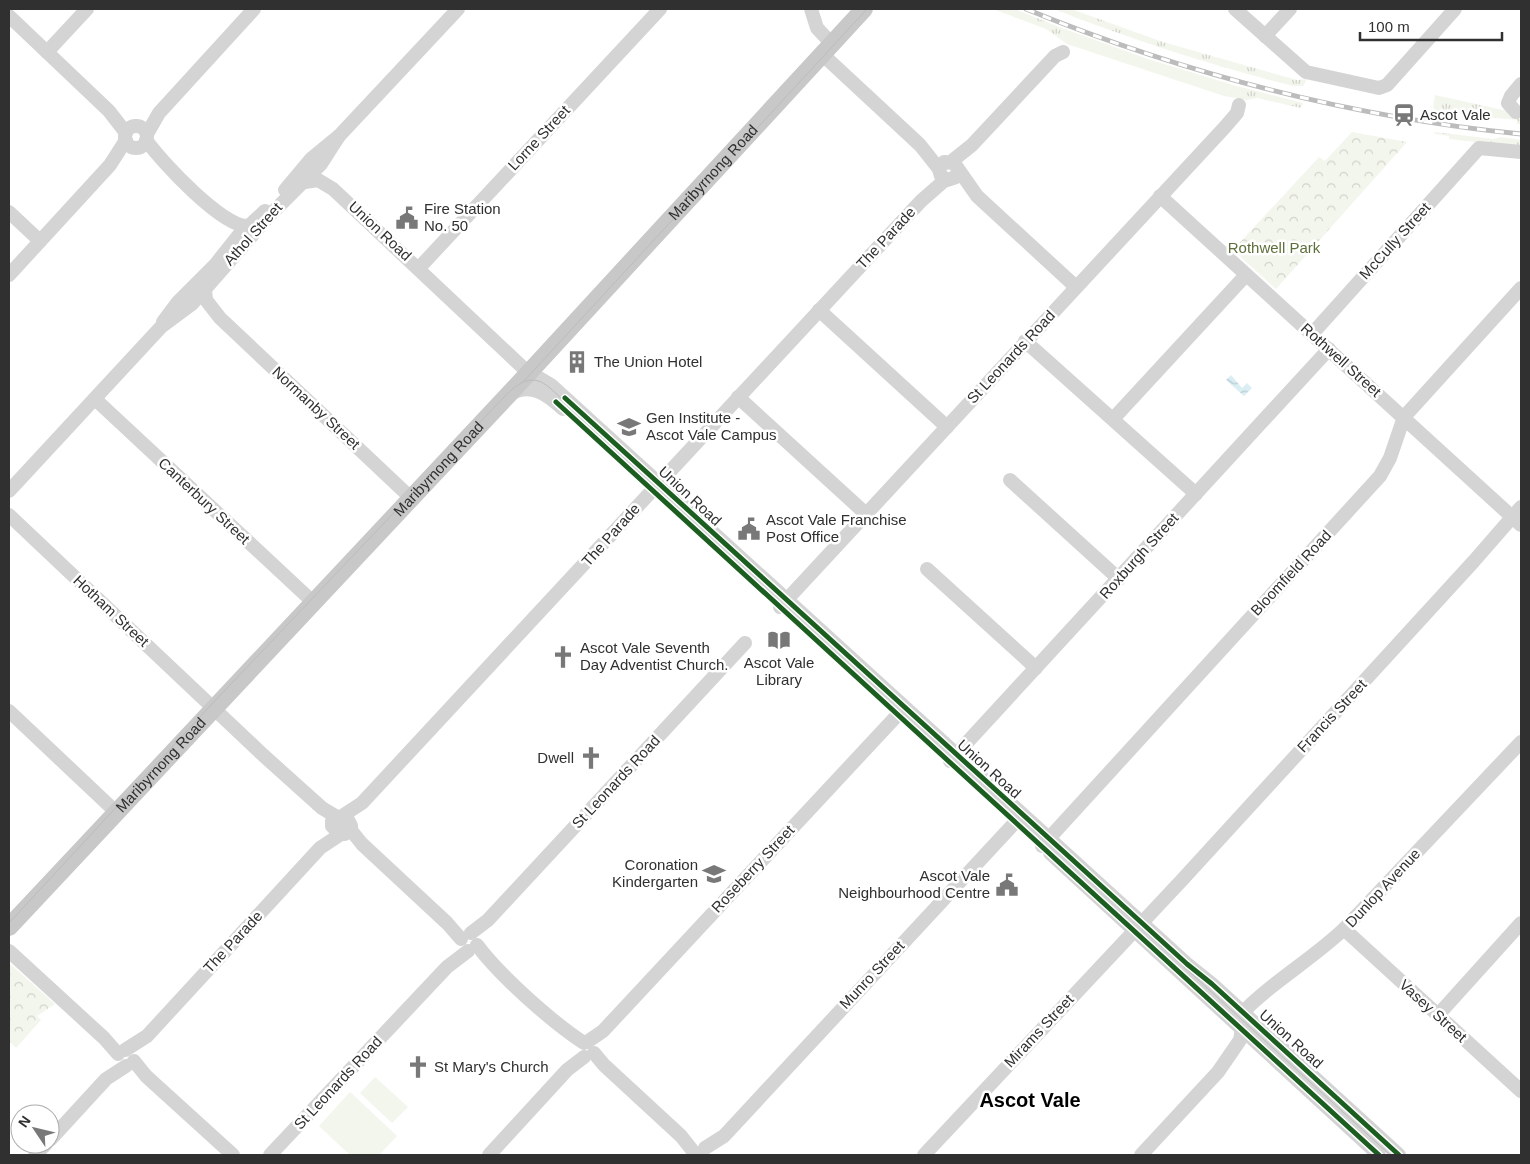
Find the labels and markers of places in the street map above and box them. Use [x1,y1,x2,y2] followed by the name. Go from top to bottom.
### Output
[1391,102,1417,128] station icon: Ascot Vale
[1420,106,1491,123] place label: Ascot Vale
[424,200,501,234] place label: Fire Station No. 50
[394,205,420,231] public building icon: Fire Station No. 50
[564,349,590,375] building icon: The Union Hotel
[594,353,702,370] place label: The Union Hotel
[646,409,777,443] place label: Gen Institute - Ascot Vale Campus
[616,414,642,440] school or university icon: Gen Institute - Ascot Vale Campus
[766,511,907,545] place label: Ascot Vale Franchise Post Office
[736,516,762,542] public building icon: Ascot Vale Franchise Post Office
[766,627,792,653] library icon: Ascot Vale Library
[580,639,728,673] place label: Ascot Vale Seventh Day Adventist Church.
[550,644,576,670] church icon: Ascot Vale Seventh Day Adventist Church.
[744,654,814,688] place label: Ascot Vale Library
[578,745,604,771] church icon: Dwell
[537,749,574,766] place label: Dwell
[612,856,698,890] place label: Coronation Kindergarten
[701,861,727,887] school or university icon: Coronation Kindergarten
[838,867,990,901] place label: Ascot Vale Neighbourhood Centre
[994,872,1020,898] public building icon: Ascot Vale Neighbourhood Centre
[405,1054,431,1080] church icon: St Mary's Church
[434,1058,549,1075] place label: St Mary's Church

